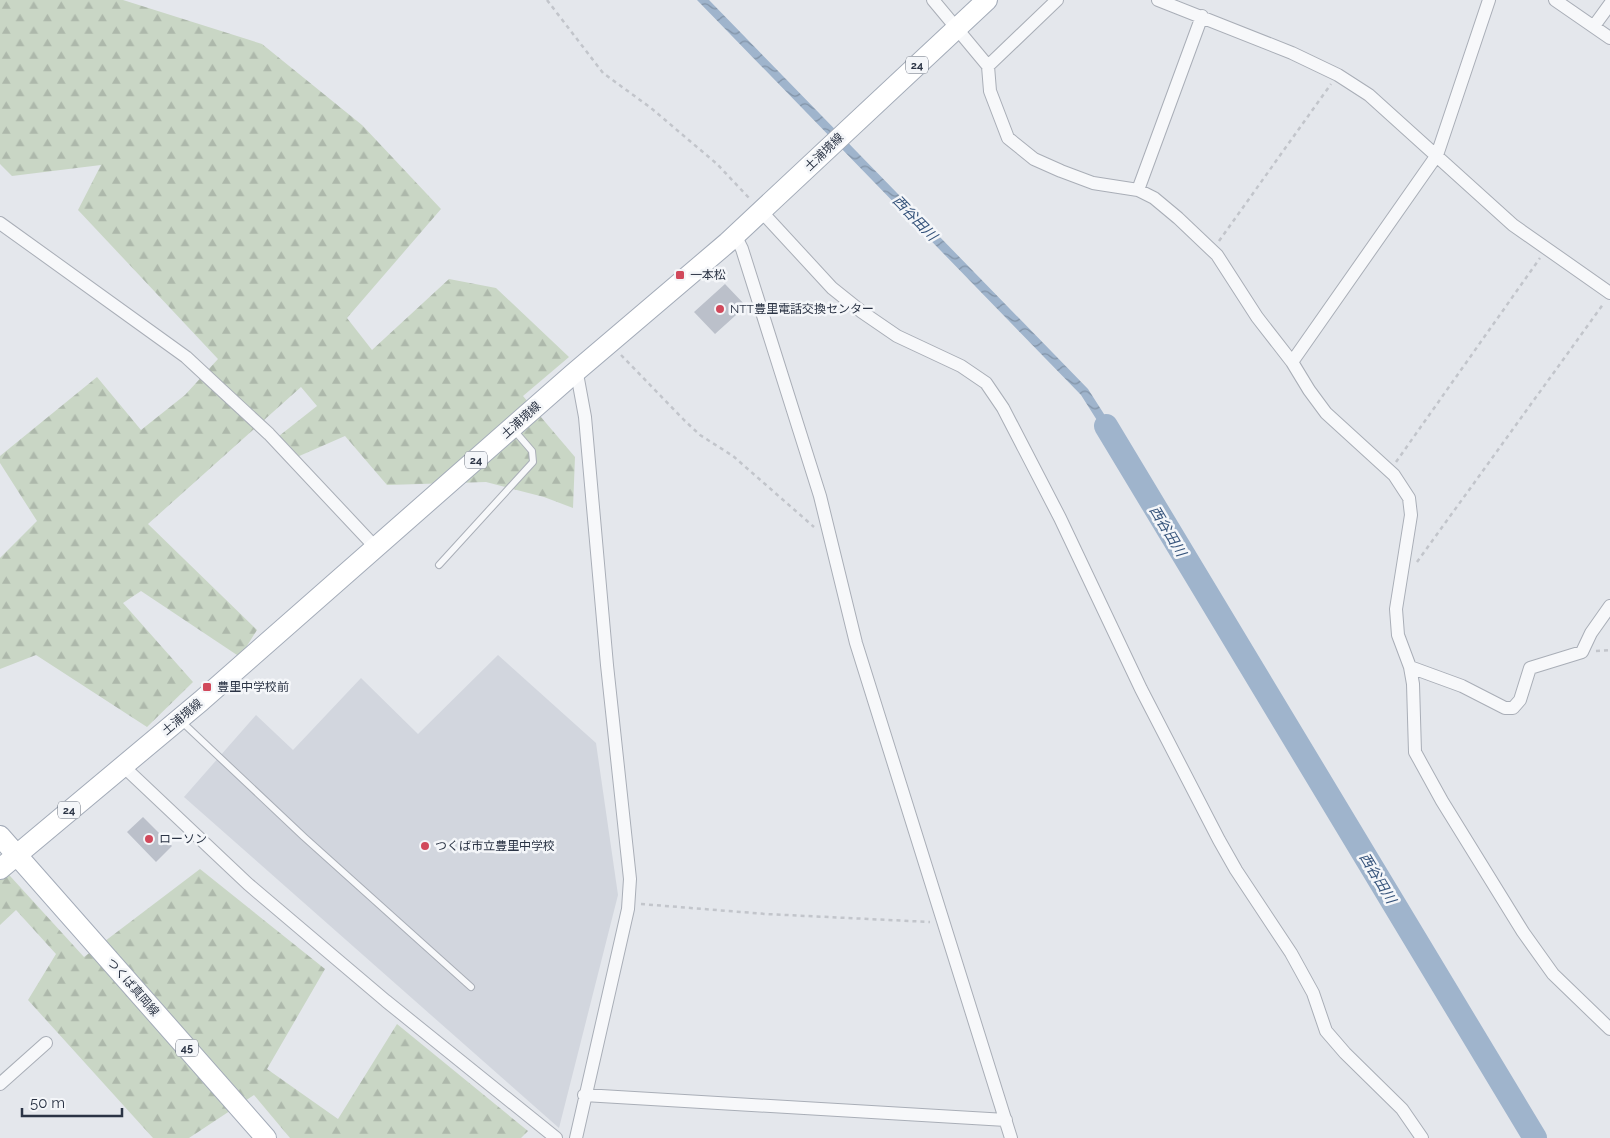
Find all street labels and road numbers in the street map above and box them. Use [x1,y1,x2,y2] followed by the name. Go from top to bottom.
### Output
[906,56,928,74] road number: 24
[802,130,846,174] street label: 土浦境線
[498,399,544,441] street label: 土浦境線
[465,452,487,468] road number: 24
[159,696,205,738] street label: 土浦境線
[58,802,80,818] road number: 24
[104,955,162,1019] street label: つくば真岡線
[176,1040,198,1056] road number: 45

